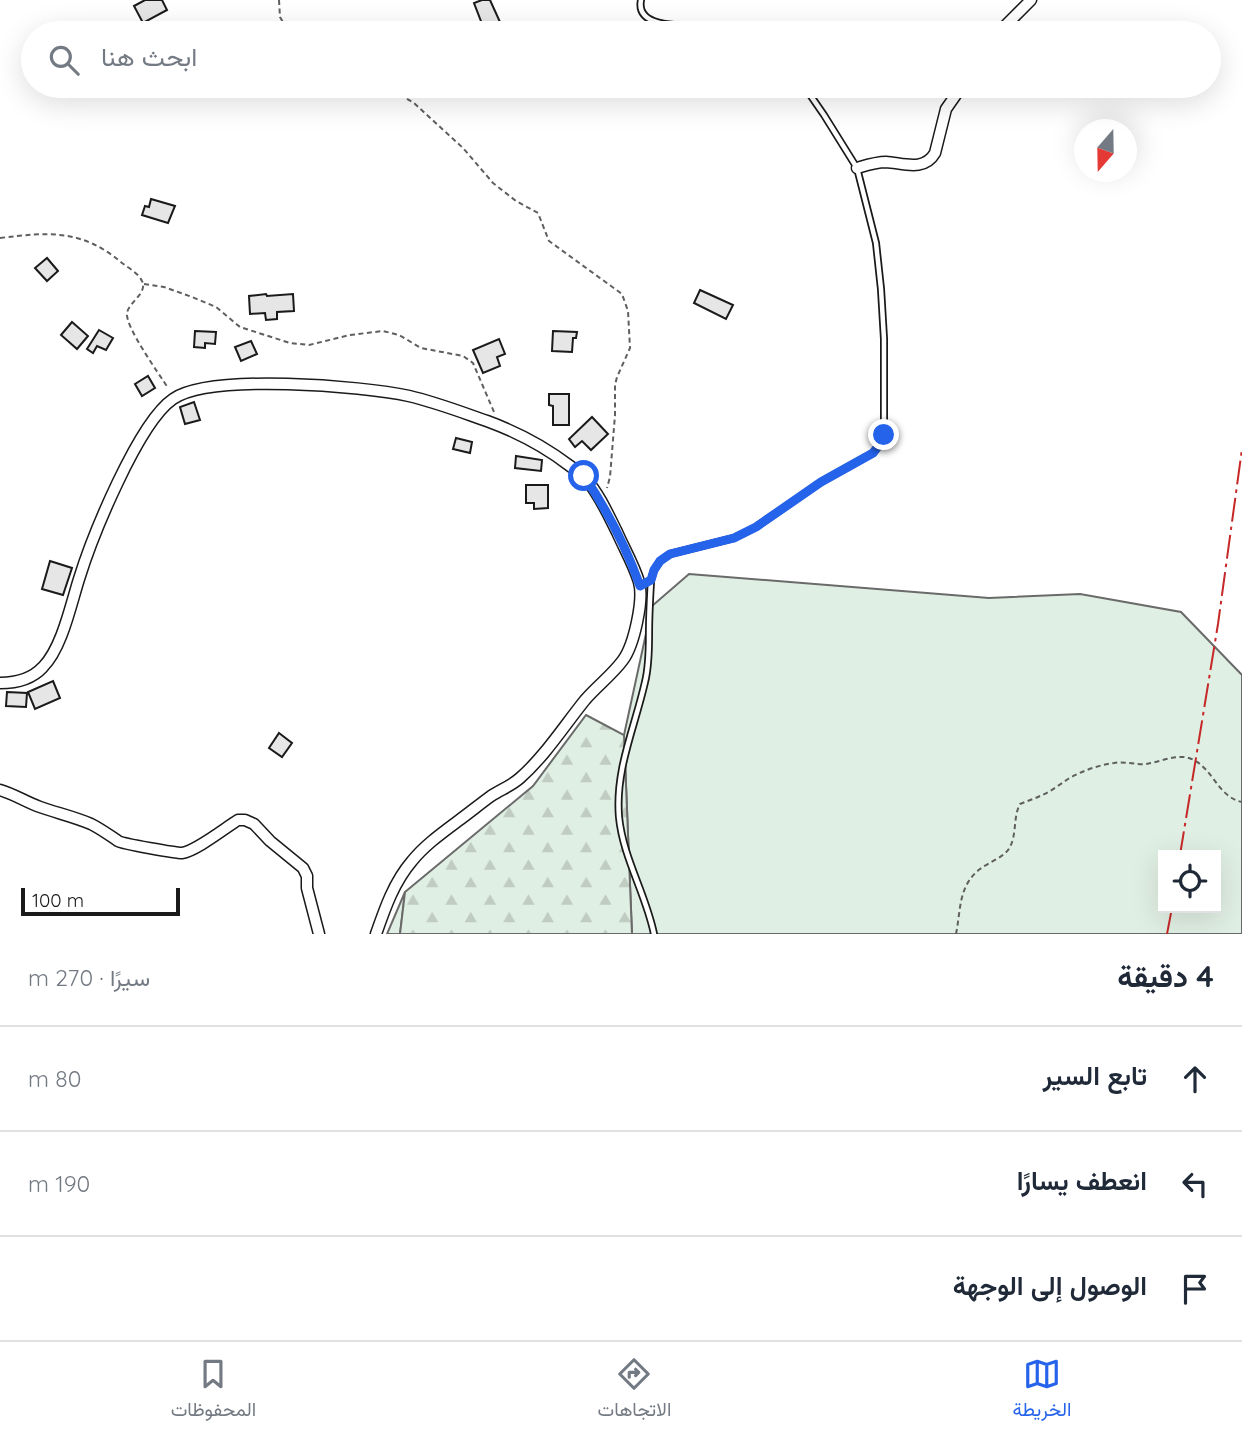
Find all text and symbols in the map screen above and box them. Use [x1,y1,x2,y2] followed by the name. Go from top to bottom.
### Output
[21,21,1221,98] search box
[101,40,197,73] text: ابحث هنا
[45,41,83,79] icon: search
[1074,119,1137,182] north arrow
[868,419,899,450] route end
[568,460,599,491] route start
[1158,850,1221,913] map controls
[1158,850,1221,913] button: locate
[21,885,180,917] scale bar
[32,888,84,912] text: 100 m
[1117,957,1214,995] text: 4 دقيقة
[28,963,150,992] text: سيرًا · 270 m
[1043,1059,1147,1092] text: تابع السير
[1176,1060,1214,1098] icon: ahead
[28,1064,81,1093] text: 80 m
[1017,1164,1147,1197] text: انعطف يسارًا
[1176,1165,1214,1203] icon: left
[28,1169,90,1198] text: 190 m
[953,1269,1147,1302] text: الوصول إلى الوجهة
[1176,1270,1214,1308] icon: arrive
[171,1355,256,1426] tab: المحفوظات
[598,1355,671,1426] tab: الاتجاهات
[1013,1355,1071,1426] tab: الخريطة

